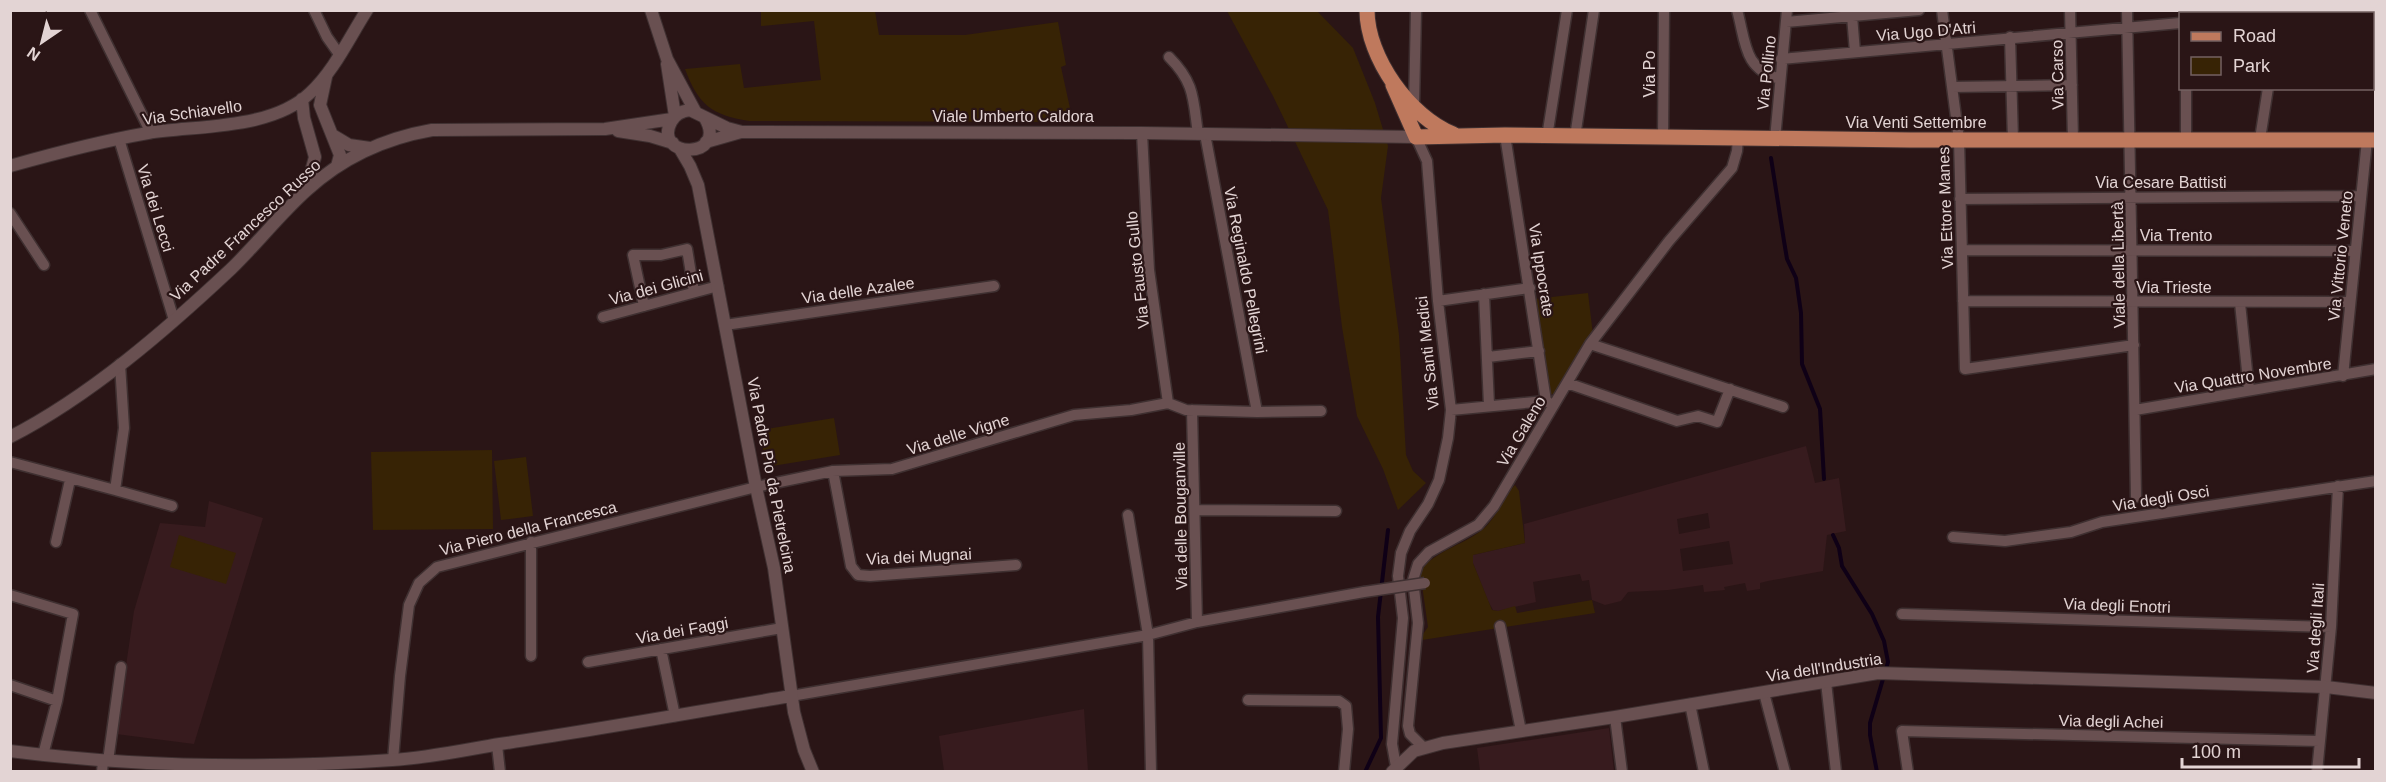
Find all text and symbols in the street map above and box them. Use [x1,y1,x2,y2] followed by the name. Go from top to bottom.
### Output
[12,12,72,72] north arrow
[2179,12,2374,90] legend
[1876,19,1976,44] street label: Via Ugo D'Atri
[2233,26,2276,46] text: Road
[1754,35,1779,111] street label: Via Pollino
[2048,40,2067,110] street label: Via Carso
[24,44,43,64] text: N
[1641,50,1658,97] street label: Via Po
[2233,56,2271,76] text: Park
[141,97,243,128] street label: Via Schiavello
[932,108,1094,125] street label: Viale Umberto Caldora
[1845,114,1987,131] street label: Via Venti Settembre
[1935,147,1956,269] street label: Via Ettore Manes
[167,156,324,304] street label: Via Padre Francesco Russo
[134,162,177,254] street label: Via dei Lecci
[2095,174,2227,191] street label: Via Cesare Battisti
[1221,185,1270,355] street label: Via Reginaldo Pellegrini
[2325,190,2356,322] street label: Via Vittorio Veneto
[2109,201,2128,329] street label: Viale della Libertà
[1123,210,1152,330] street label: Via Fausto Gullo
[1526,222,1557,318] street label: Via Ippocrate
[2140,227,2212,244] street label: Via Trento
[607,267,705,308] street label: Via dei Glicini
[801,274,916,307] street label: Via delle Azalee
[2136,279,2212,296] street label: Via Trieste
[1413,295,1442,411] street label: Via Santi Medici
[2173,355,2333,396] street label: Via Quattro Novembre
[744,376,799,574] street label: Via Padre Pio da Pietrelcina
[1494,393,1549,469] street label: Via Galeno
[905,411,1011,458] street label: Via delle Vigne
[1171,442,1190,590] street label: Via delle Bouganville
[2112,482,2211,515] street label: Via degli Osci
[438,498,619,559] street label: Via Piero della Francesca
[866,545,972,568] street label: Via dei Mugnai
[2304,582,2327,674] street label: Via degli Itali
[2063,595,2171,616] street label: Via degli Enotri
[635,614,729,647] street label: Via dei Faggi
[1765,650,1883,685] street label: Via dell'Industria
[2059,712,2163,731] street label: Via degli Achei
[2182,731,2359,769] scale bar
[2191,742,2241,762] text: 100 m

